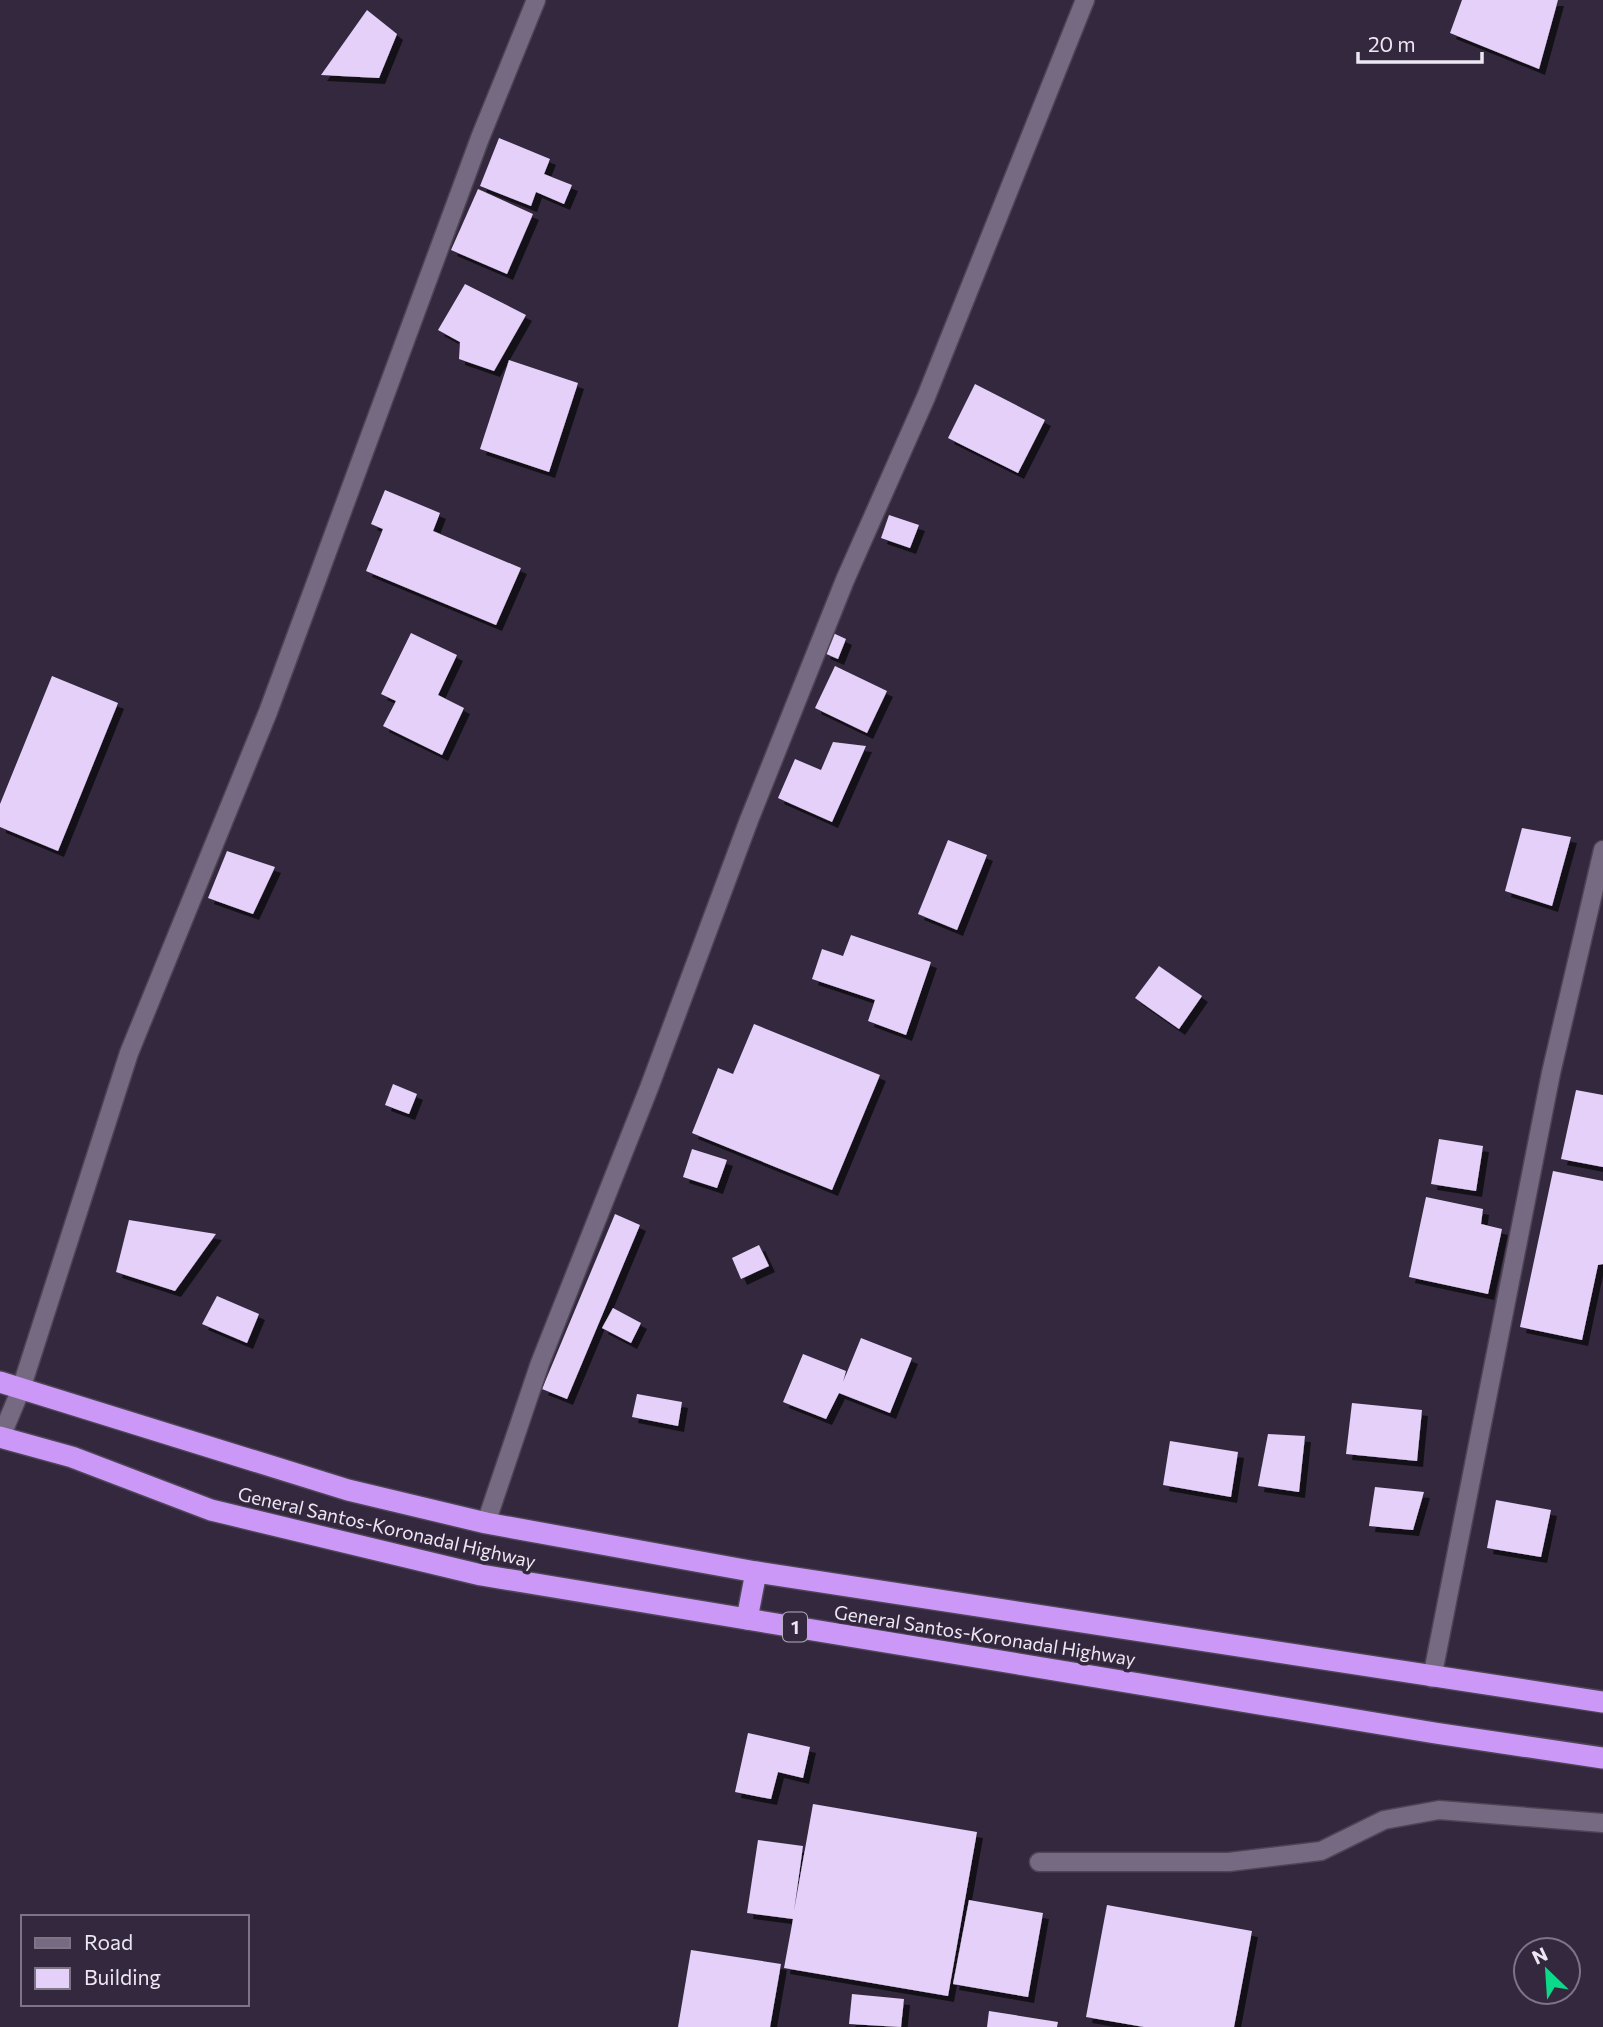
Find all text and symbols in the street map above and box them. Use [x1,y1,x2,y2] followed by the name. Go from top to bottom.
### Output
[1358,21,1482,65] scale bar
[1368,31,1416,56] text: 20 m
[236,1481,538,1573] street label: General Santos-Koronadal Highway
[833,1600,1138,1670] street label: General Santos-Koronadal Highway
[783,1612,807,1642] road number: 1
[21,1915,248,2006] legend
[84,1929,133,1954] text: Road
[1512,1936,1582,2006] north arrow
[1528,1942,1551,1969] text: N
[84,1964,161,1989] text: Building

